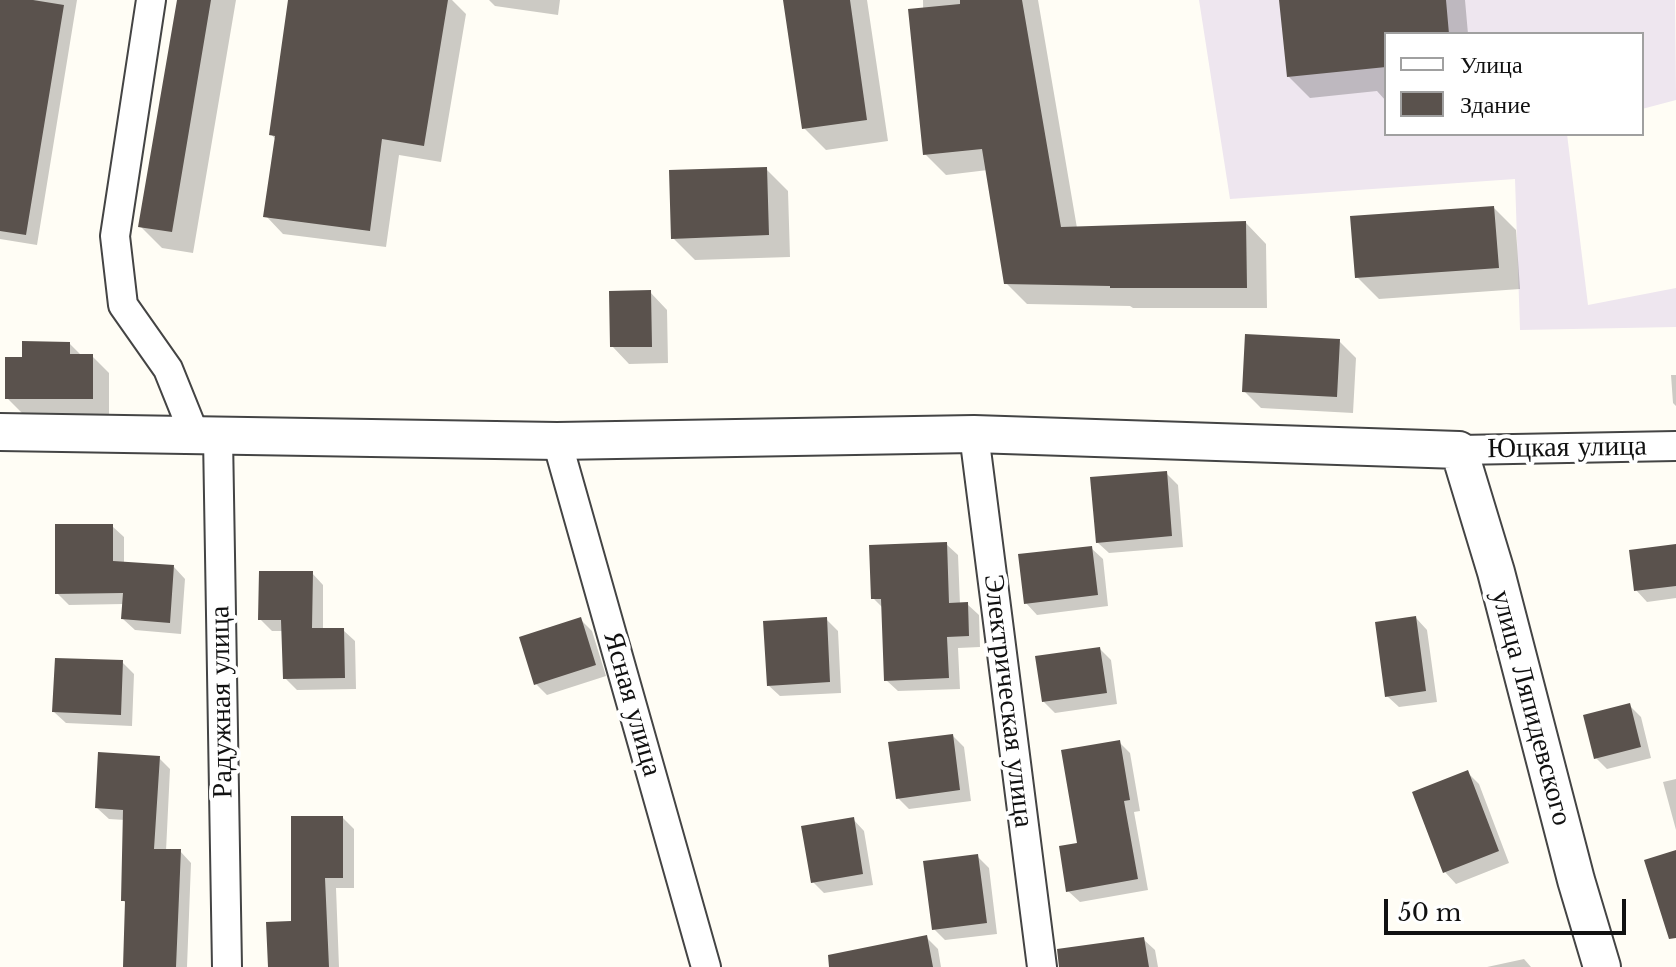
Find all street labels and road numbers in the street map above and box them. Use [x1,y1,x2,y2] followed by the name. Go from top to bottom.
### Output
[1487,430,1647,466] street label: Юцкая улица
[976,573,1040,829] street label: Электрическая улица
[1483,587,1579,829] street label: улица Ляпидевского
[204,605,240,799] street label: Радужная улица
[595,628,669,780] street label: Ясная улица

